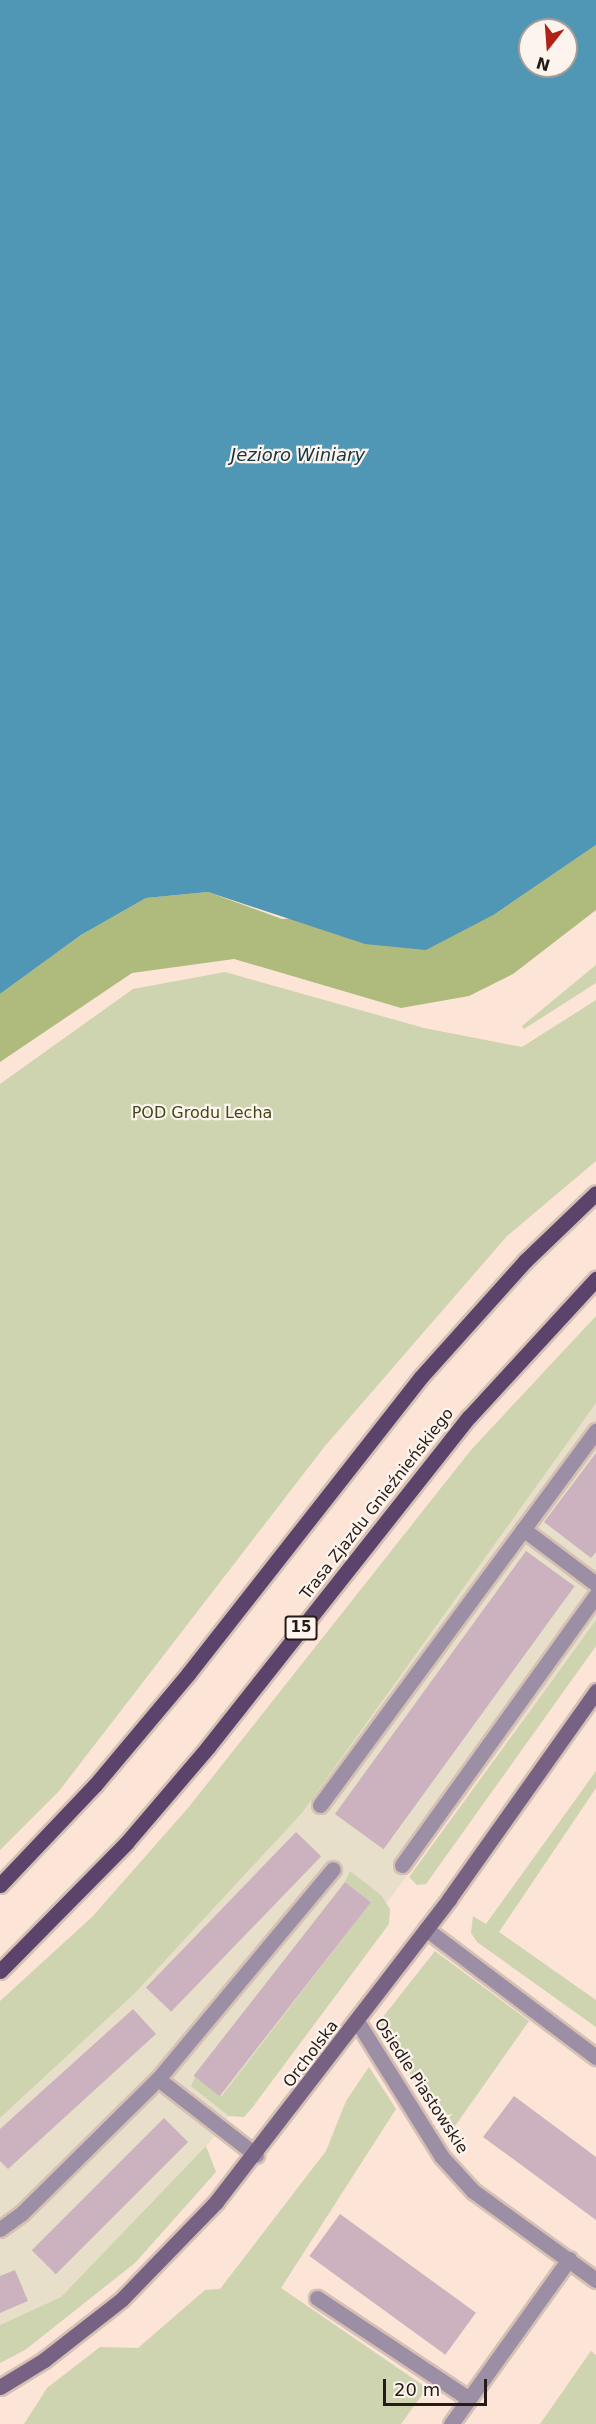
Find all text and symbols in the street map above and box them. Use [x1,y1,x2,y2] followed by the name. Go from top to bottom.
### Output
[518,18,578,78] north arrow
[534,53,552,75] text: N
[231,444,365,466] water label: Jezioro Winiary
[132,1103,272,1123] park label: POD Grodu Lecha
[296,1404,458,1604] street label: Trasa Zjazdu Gnieźnieńskiego
[284,1616,318,1640] road number: 15
[370,2015,472,2157] street label: Osiedle Piastowskie
[280,2017,342,2091] street label: Orcholska
[386,2367,490,2405] scale bar
[394,2379,440,2400] text: 20 m

